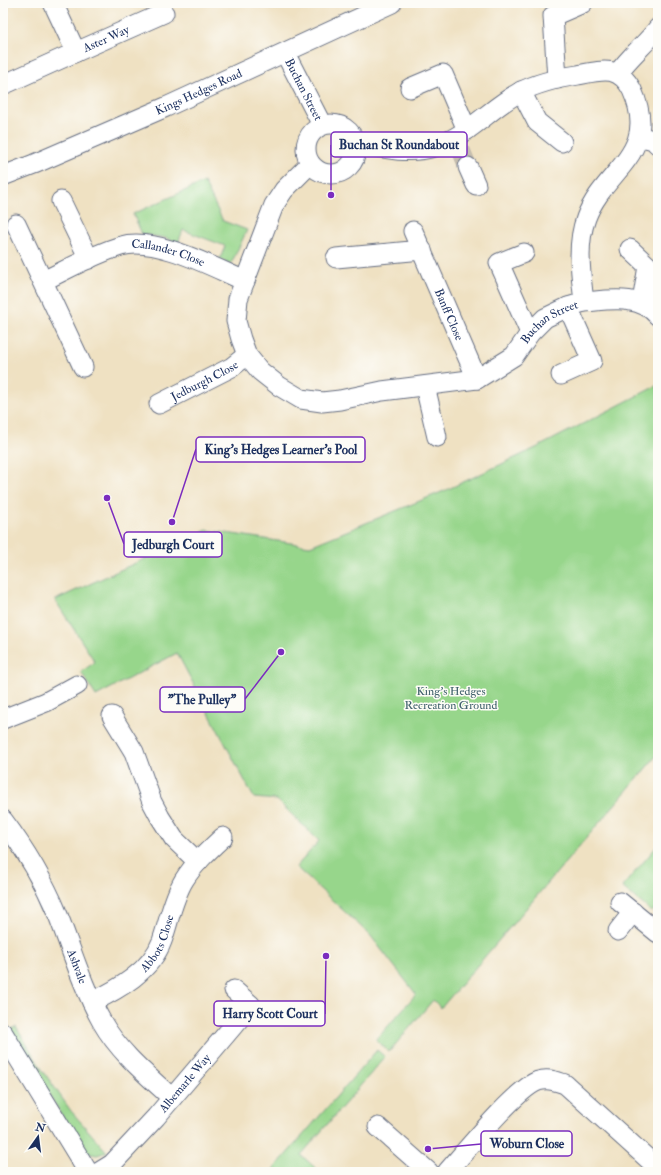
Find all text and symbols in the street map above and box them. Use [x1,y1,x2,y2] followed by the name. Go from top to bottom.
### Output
[80,22,132,56] street label: Aster Way
[282,56,326,123] street label: Buchan Street
[153,66,244,118] street label: Kings Hedges Road
[331,132,467,157] callout: Buchan St Roundabout
[339,137,460,153] text: Buchan St Roundabout
[131,237,207,270] street label: Callander Close
[431,286,467,343] street label: Banff Close
[517,297,580,346] street label: Buchan Street
[167,357,241,405] street label: Jedburgh Close
[196,437,365,462] callout: King's Hedges Learner's Pool
[205,442,358,459] text: King's Hedges Learner's Pool
[124,532,222,557] callout: Jedburgh Court
[131,537,215,554] text: Jedburgh Court
[405,684,498,713] park label: King's Hedges Recreation Ground
[160,687,245,712] callout: "The Pulley"
[168,692,237,709] text: "The Pulley"
[136,913,177,976] street label: Abbots Close
[63,946,91,986] street label: Ashvale
[214,1001,325,1026] callout: Harry Scott Court
[222,1006,319,1023] text: Harry Scott Court
[155,1050,214,1116] street label: Albemarle Way
[18,1117,58,1157] north arrow
[33,1120,48,1136] text: N
[481,1131,572,1156] callout: Woburn Close
[489,1136,565,1152] text: Woburn Close

